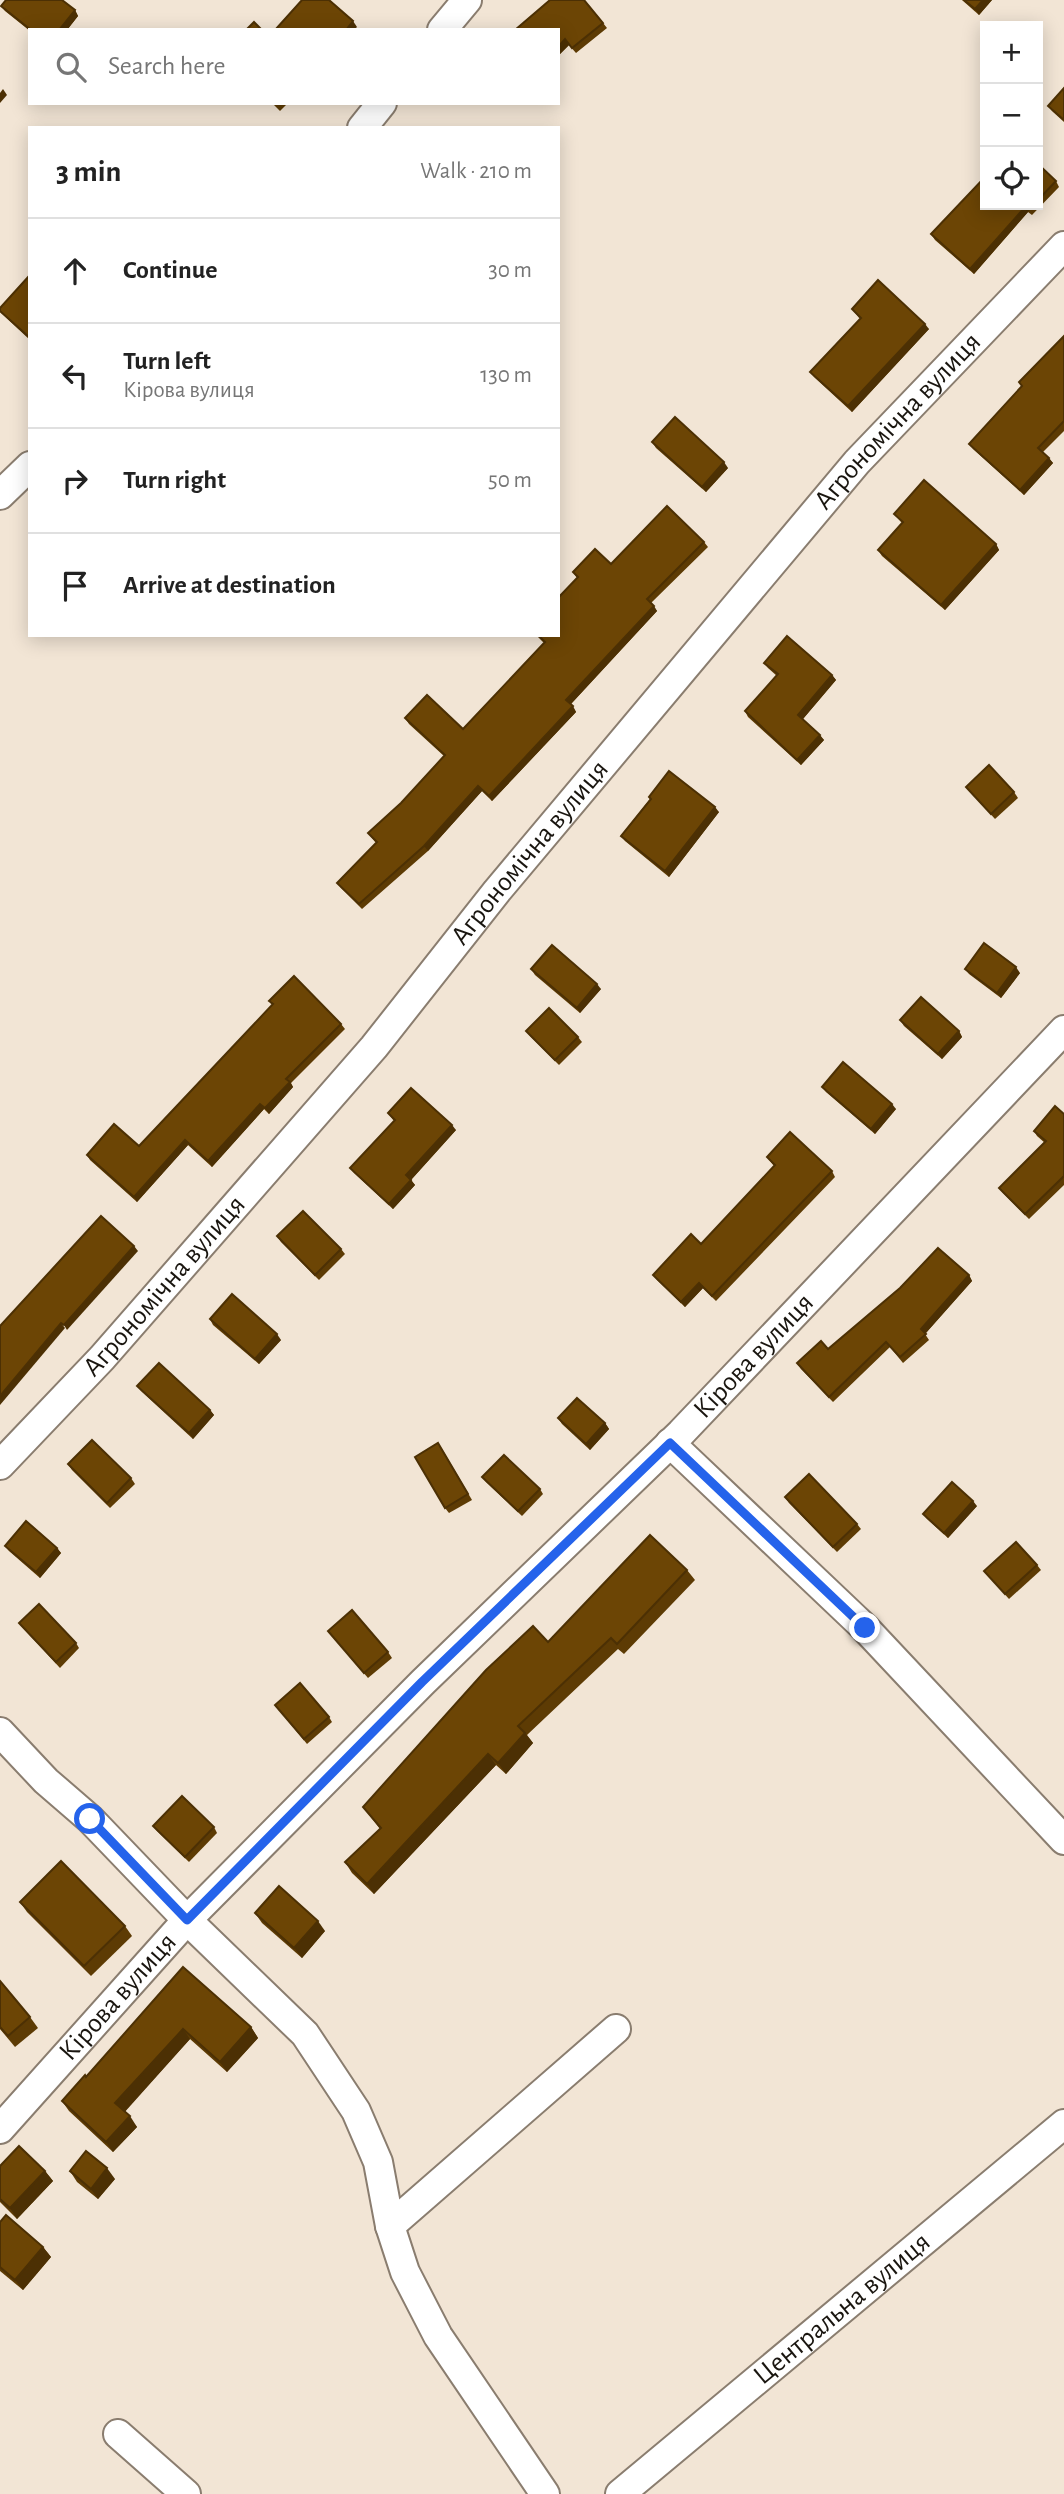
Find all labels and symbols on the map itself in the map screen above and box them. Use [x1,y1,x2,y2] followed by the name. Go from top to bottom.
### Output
[809,328,986,515] street label: Агрономічна вулиця
[446,755,614,950] street label: Агрономічна вулиця
[78,1191,251,1382] street label: Агрономічна вулиця
[689,1289,819,1424] street label: Кірова вулиця
[849,1612,880,1643] route end
[74,1803,105,1834] route start
[54,1928,182,2066] street label: Кірова вулиця
[748,2228,936,2390] street label: Центральна вулиця

